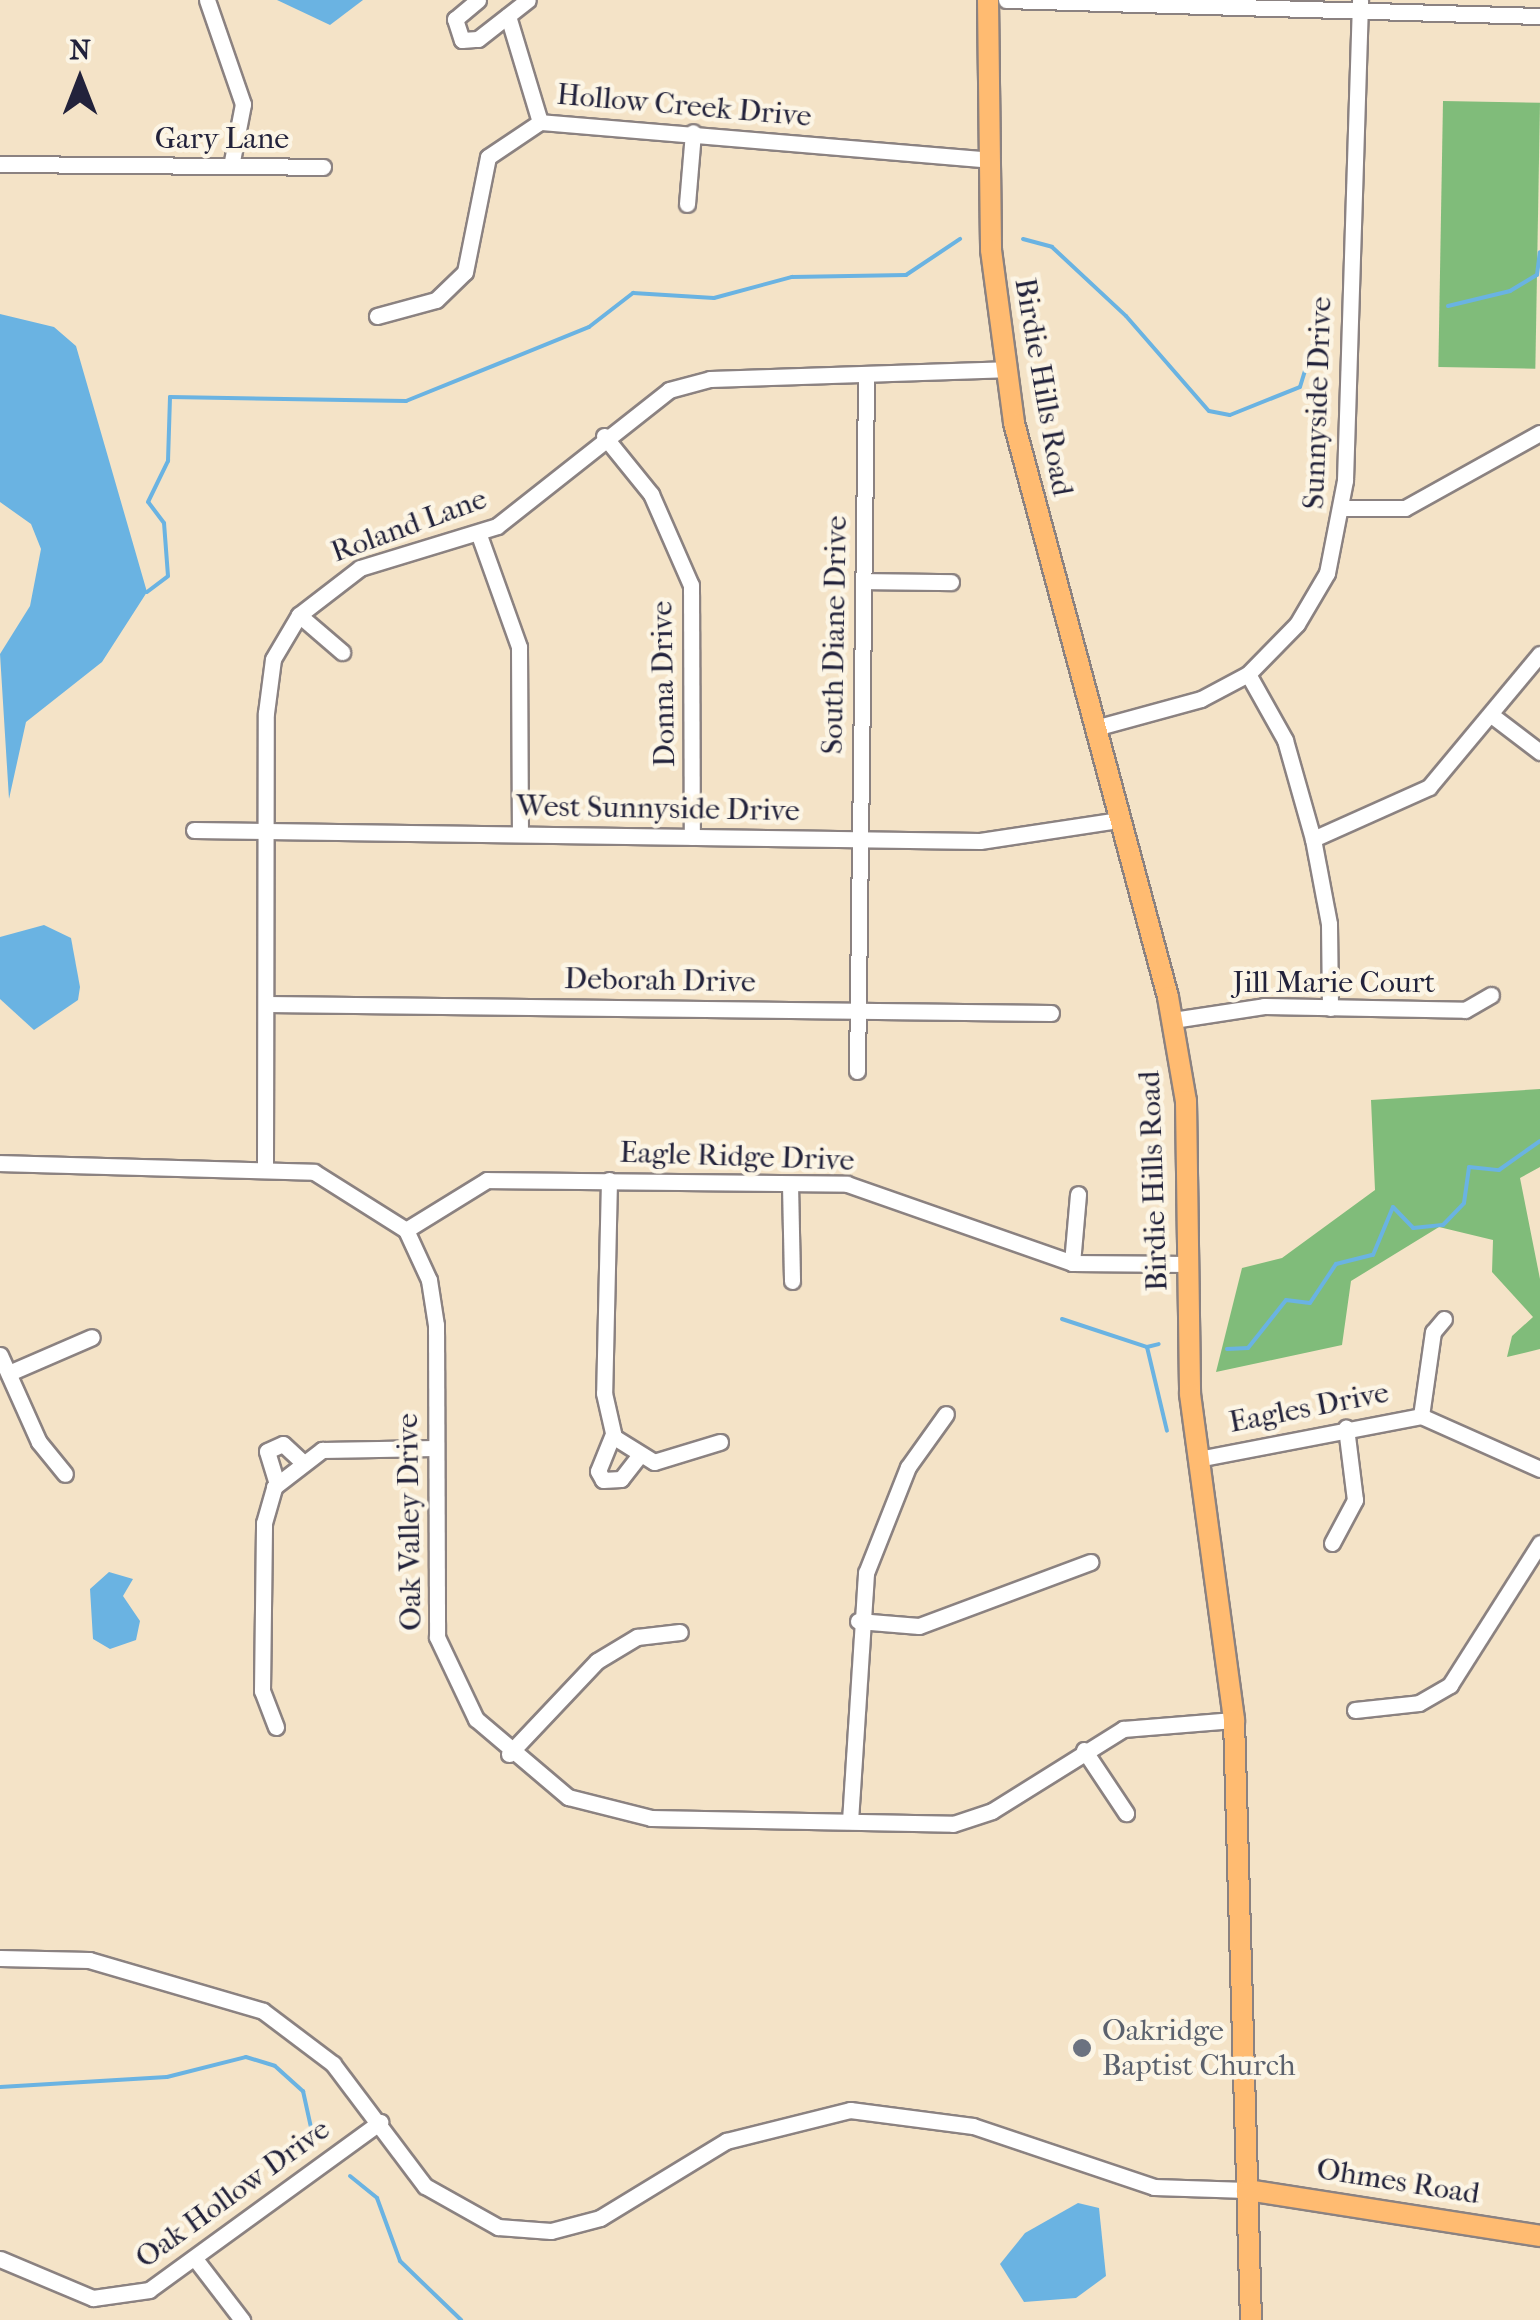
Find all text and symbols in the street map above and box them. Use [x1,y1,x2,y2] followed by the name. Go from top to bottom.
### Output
[30,30,130,130] north arrow
[69,33,91,66] text: N
[555,77,813,135] street label: Hollow Creek Drive
[155,121,289,157] street label: Gary Lane
[1006,275,1080,499] street label: Birdie Hills Road
[1296,296,1340,510] street label: Sunnyside Drive
[326,481,492,571] street label: Roland Lane
[815,515,855,755] street label: South Diane Drive
[645,601,683,767] street label: Donna Drive
[516,789,800,829] street label: West Sunnyside Drive
[564,961,756,1001] street label: Deborah Drive
[1233,965,1435,1001] street label: Jill Marie Court
[1132,1070,1176,1292] street label: Birdie Hills Road
[619,1135,855,1179] street label: Eagle Ridge Drive
[1226,1375,1392,1441] street label: Eagles Drive
[390,1413,430,1631] street label: Oak Valley Drive
[1102,2013,1296,2084] place label: Oakridge Baptist Church
[1071,2037,1093,2059] marker: Oakridge Baptist Church
[129,2112,337,2276] street label: Oak Hollow Drive
[1314,2151,1482,2213] street label: Ohmes Road

